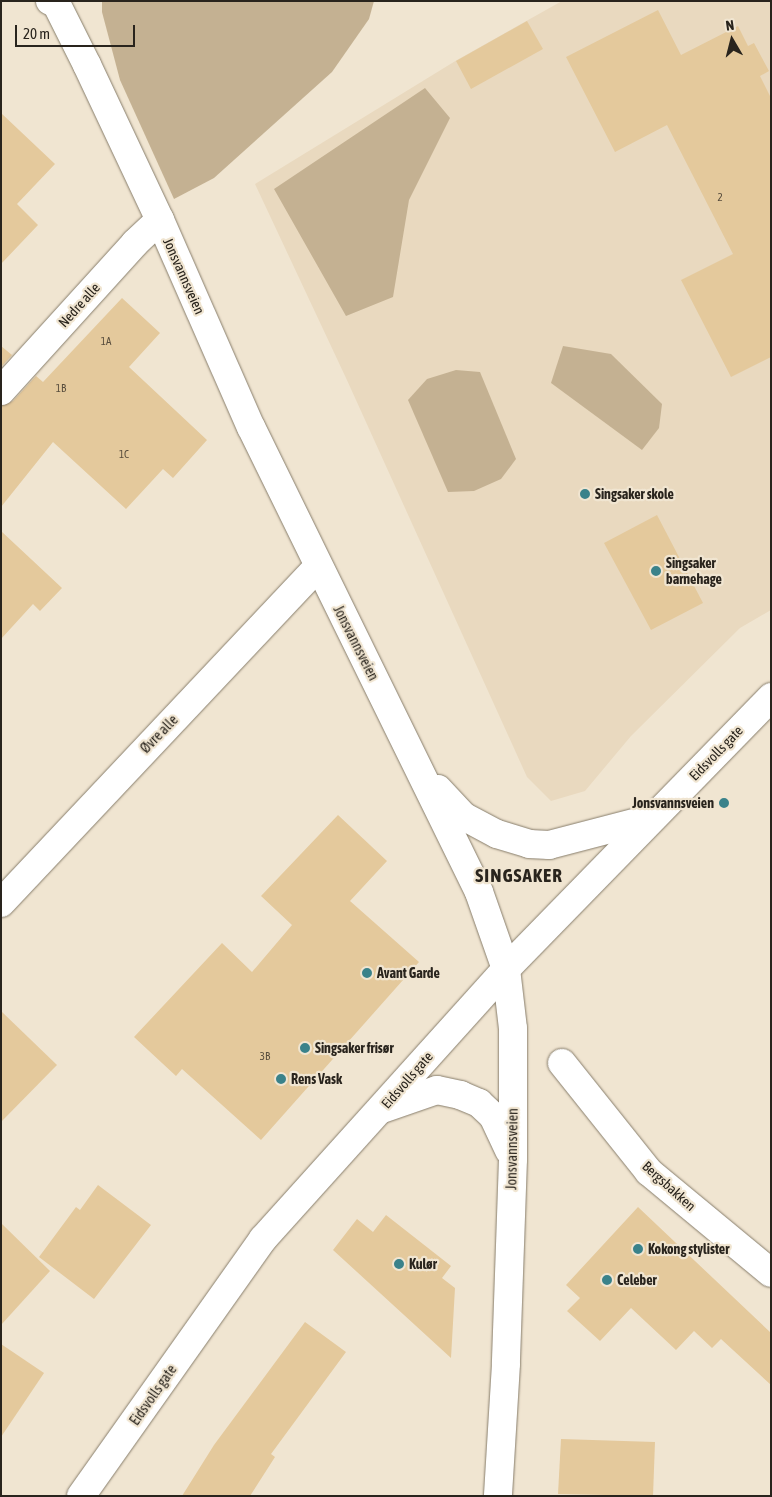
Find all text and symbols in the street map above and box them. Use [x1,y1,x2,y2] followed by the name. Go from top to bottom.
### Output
[18,15,138,47] scale bar
[707,15,757,65] north arrow
[725,17,735,34] text: N
[23,25,50,42] text: 20 m
[717,190,723,204] house number: 2
[160,235,208,317] street label: Jonsvannsveien
[55,279,103,331] street label: Nedre alle
[101,334,111,348] house number: 1A
[56,381,66,395] house number: 1B
[119,447,129,461] house number: 1C
[595,486,674,502] place label: Singsaker skole
[579,488,591,500] marker: Singsaker skole
[666,555,722,588] place label: Singsaker barnehage
[650,565,662,577] marker: Singsaker barnehage
[330,603,382,683] street label: Jonsvannsveien
[137,711,181,757] street label: Øvre alle
[686,722,746,784] street label: Eidsvolls gate
[632,795,714,811] place label: Jonsvannsveien
[718,797,730,809] marker: Jonsvannsveien
[474,865,564,887] district label: SINGSAKER
[377,965,440,981] place label: Avant Garde
[361,967,373,979] marker: Avant Garde
[315,1040,394,1056] place label: Singsaker frisør
[299,1042,311,1054] marker: Singsaker frisør
[378,1048,436,1112] street label: Eidsvolls gate
[260,1049,270,1063] house number: 3B
[291,1071,342,1087] place label: Rens Vask
[275,1073,287,1085] marker: Rens Vask
[503,1108,521,1190] street label: Jonsvannsveien
[639,1158,699,1214] street label: Bergsbakken
[648,1241,729,1257] place label: Kokong stylister
[632,1243,644,1255] marker: Kokong stylister
[409,1256,437,1272] place label: Kulør
[393,1258,405,1270] marker: Kulør
[617,1272,657,1288] place label: Celeber
[601,1274,613,1286] marker: Celeber
[126,1362,180,1428] street label: Eidsvolls gate

